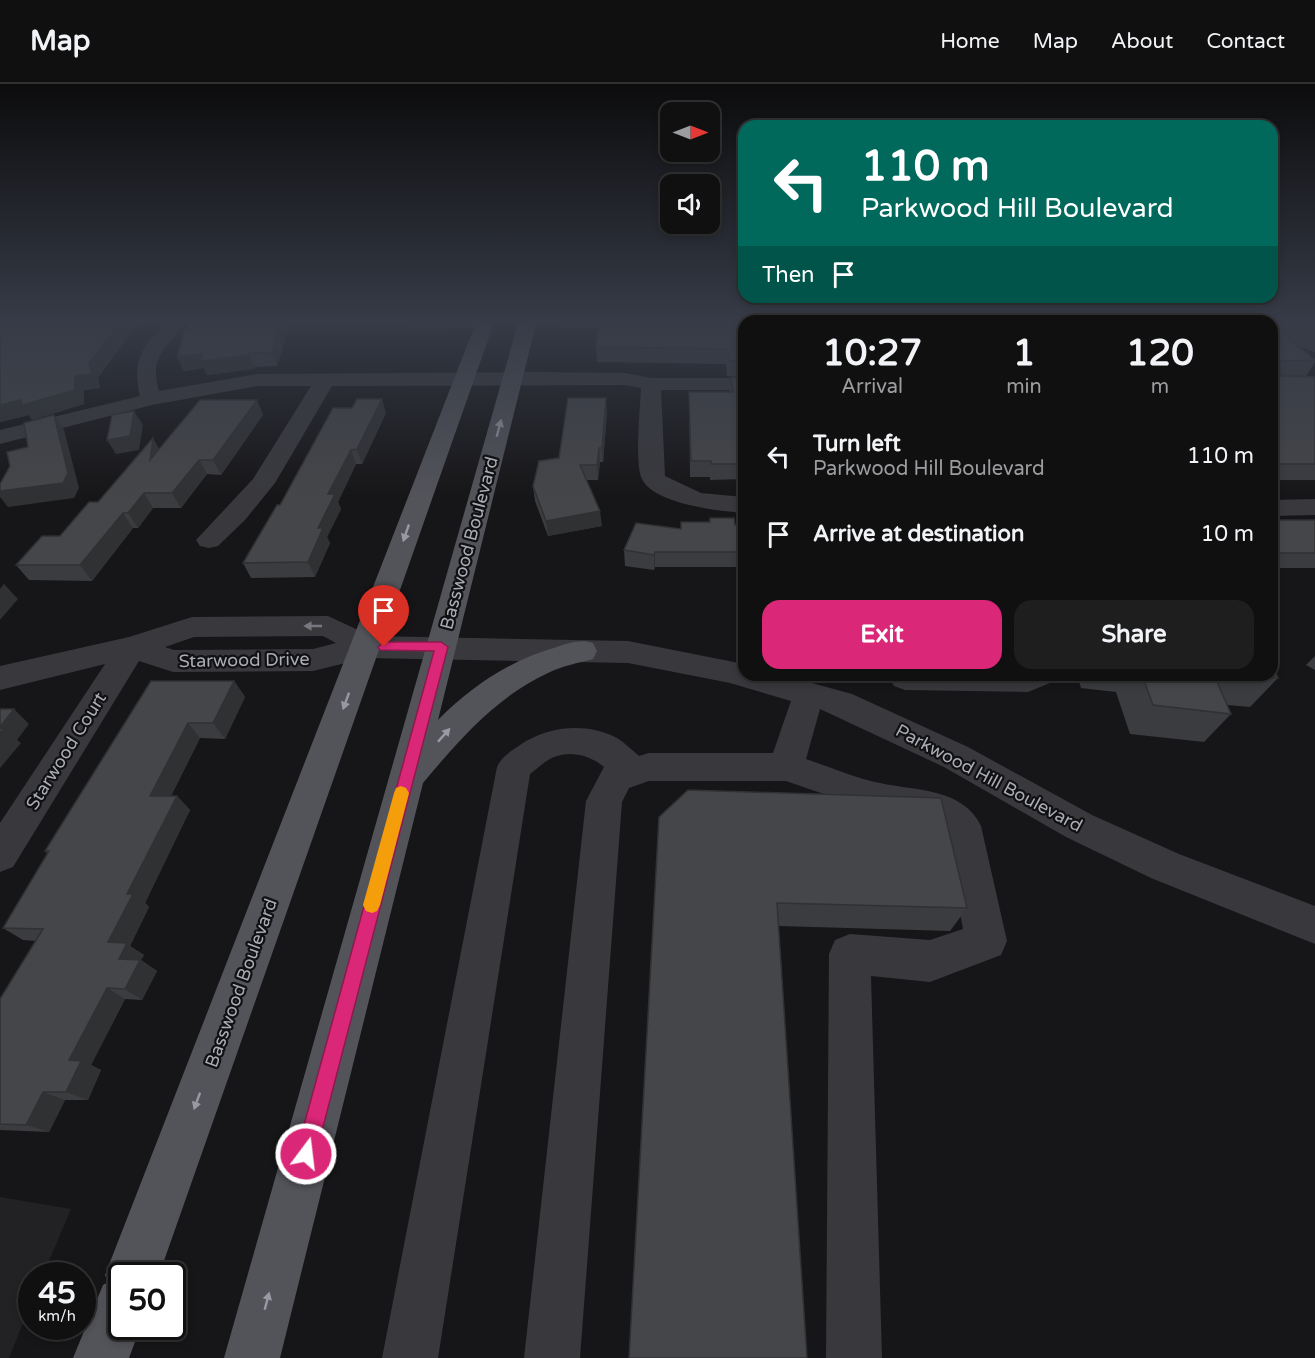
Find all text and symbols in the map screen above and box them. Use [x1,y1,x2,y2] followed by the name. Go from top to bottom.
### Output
[30,24,90,58] text: Map
[940,29,1000,54] text: Home
[1033,29,1078,54] text: Map
[1111,29,1173,54] text: About
[1206,29,1285,54] text: Contact
[660,102,720,162] north arrow
[660,102,720,234] map controls
[861,141,990,192] text: 110 m
[762,144,840,222] icon: left
[660,174,720,234] button: sound
[861,192,1174,225] text: Parkwood Hill Boulevard
[827,258,860,291] icon: arrive
[762,262,815,288] text: Then
[822,332,922,375] text: 10:27
[1013,332,1035,375] text: 1
[1126,332,1194,375] text: 120
[841,375,903,399] text: Arrival
[1006,375,1042,399] text: min
[1151,375,1169,399] text: m
[495,418,505,437] one-way arrow
[813,431,901,457] text: Turn left
[762,440,795,473] icon: left
[1187,443,1254,469] text: 110 m
[435,454,503,632] street label: Basswood Boulevard
[813,457,1045,481] text: Parkwood Hill Boulevard
[762,518,795,551] icon: arrive
[813,521,1024,547] text: Arrive at destination
[1200,521,1254,547] text: 10 m
[401,524,411,542] one-way arrow
[358,585,409,647] pin
[367,594,400,627] icon: arrive
[762,600,1002,669] button: Exit
[1014,600,1254,669] button: Share
[303,621,322,631] one-way arrow
[178,648,310,672] street label: Starwood Drive
[21,688,111,814] street label: Starwood Court
[341,693,351,711] one-way arrow
[892,719,1086,837] street label: Parkwood Hill Boulevard
[437,728,451,743] one-way arrow
[200,895,282,1071] street label: Basswood Boulevard
[192,1092,202,1110] one-way arrow
[274,1122,338,1186] position arrow
[108,1262,186,1340] speed limit sign: 50
[38,1275,76,1312] text: 45
[262,1292,272,1311] one-way arrow
[38,1307,76,1325] text: km/h

